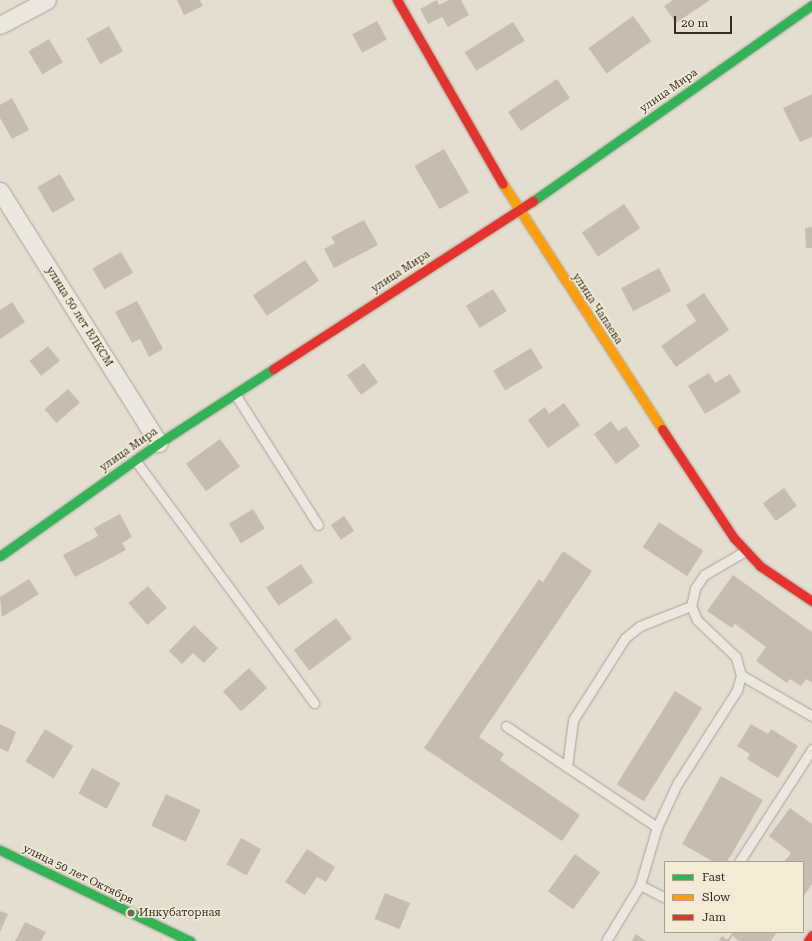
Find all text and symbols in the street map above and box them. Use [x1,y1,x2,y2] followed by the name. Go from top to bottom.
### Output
[676,8,734,34] scale bar
[681,16,708,30] text: 20 m
[638,66,700,116] street label: улица Мира
[369,248,433,296] street label: улица Мира
[43,265,115,369] street label: улица 50 лет ВЛКСМ
[569,271,625,347] street label: улица Чапаева
[98,425,160,475] street label: улица Мира
[20,842,136,908] street label: улица 50 лет Октября
[664,861,804,933] legend
[702,870,725,884] text: Fast
[702,890,730,904] text: Slow
[139,906,221,920] place label: Инкубаторная
[126,908,136,918] marker: Инкубаторная
[702,910,726,924] text: Jam

